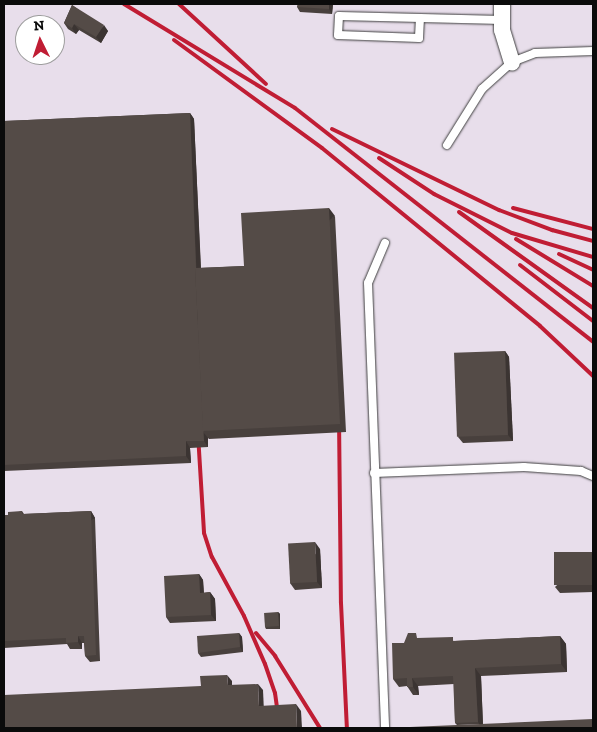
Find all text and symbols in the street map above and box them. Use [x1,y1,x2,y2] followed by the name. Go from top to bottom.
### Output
[15,15,65,65] north arrow
[33,17,45,34] text: N

